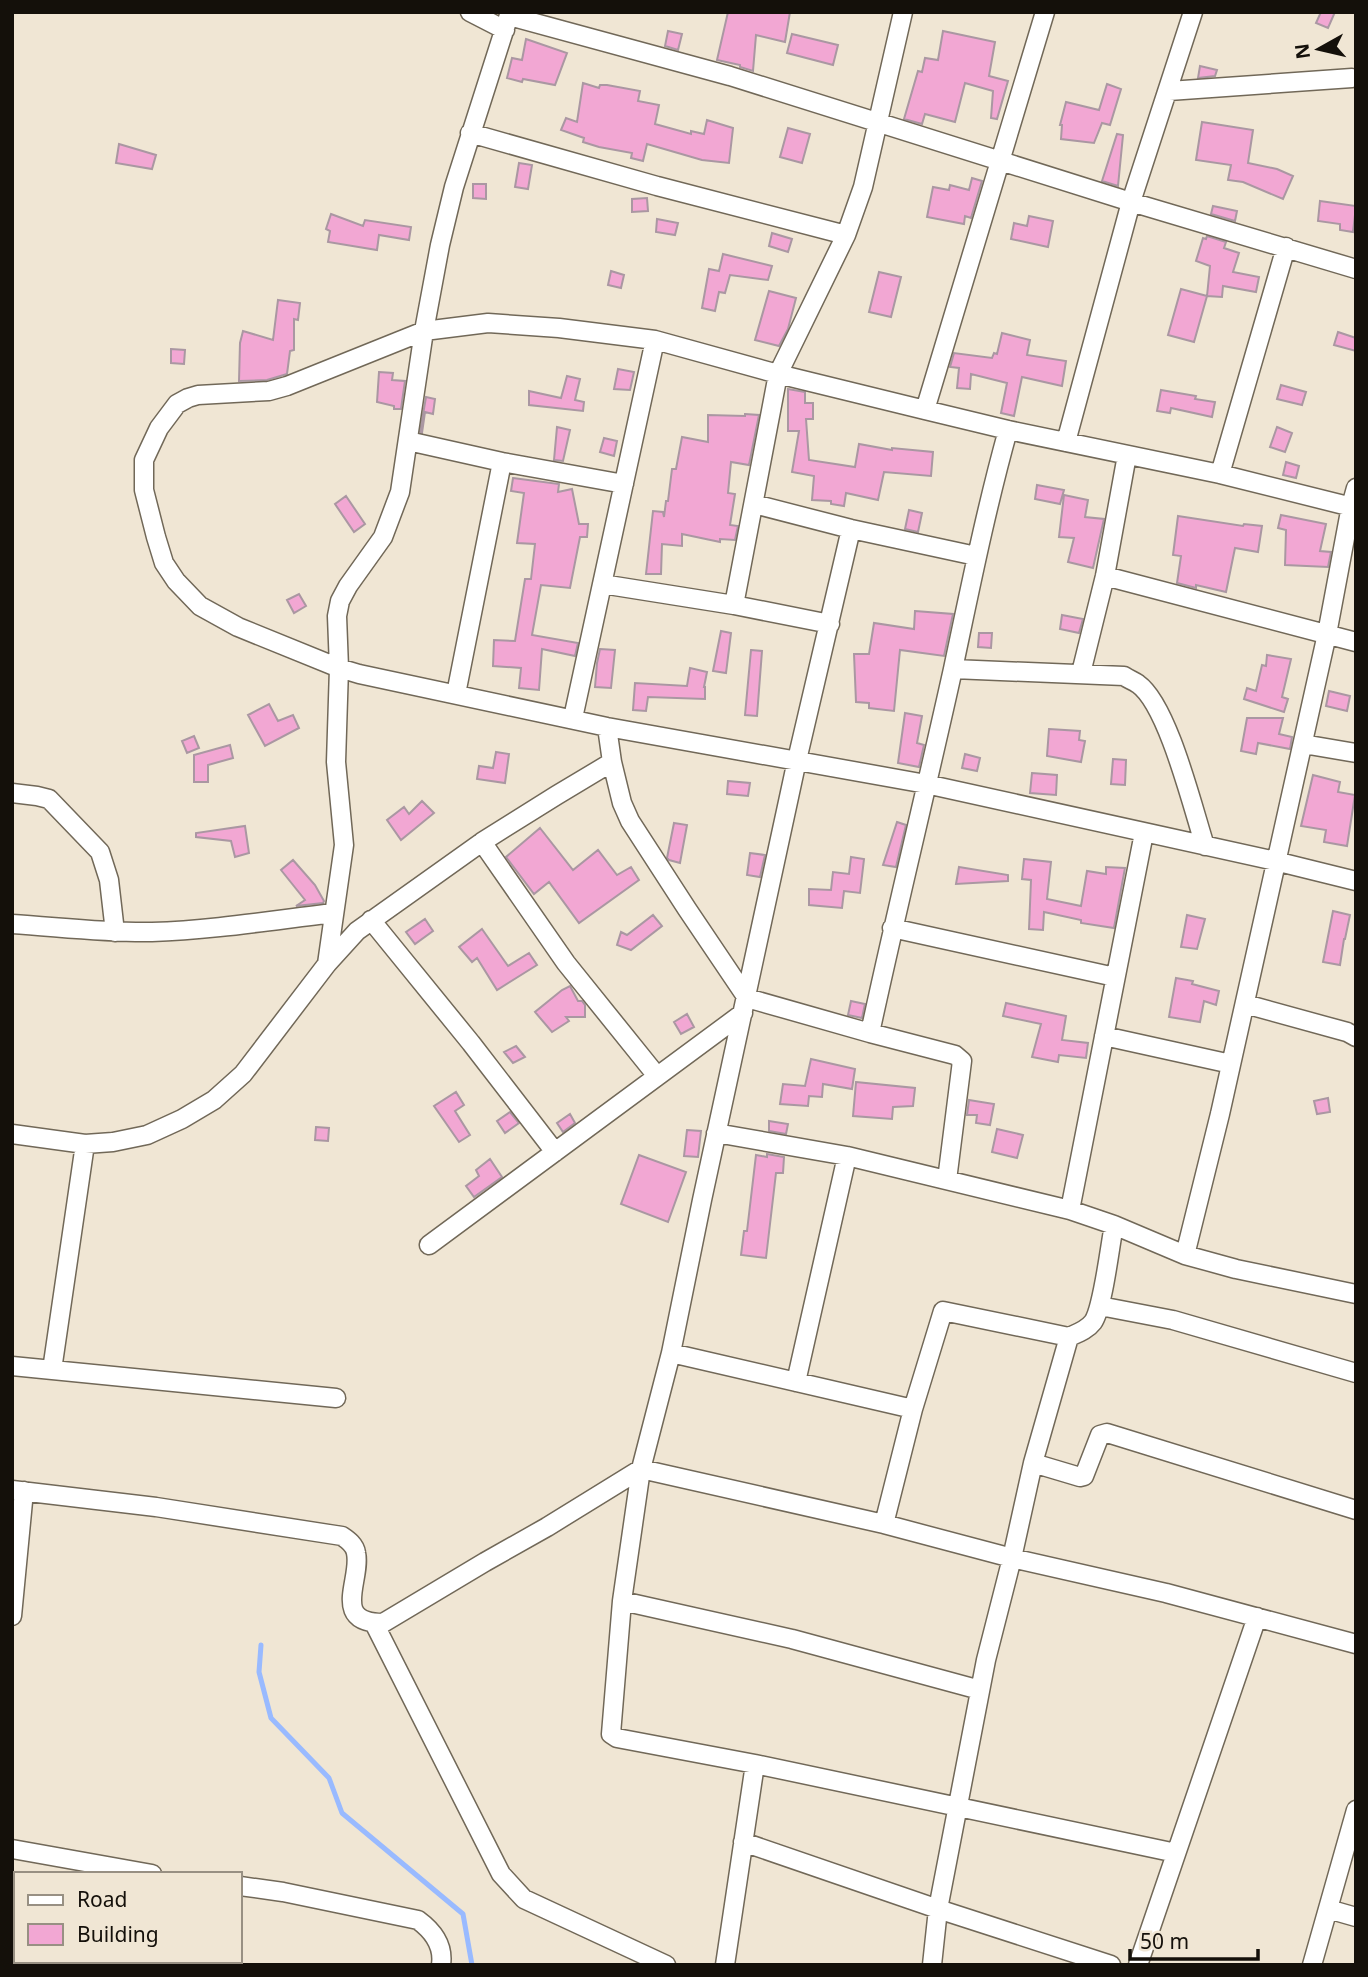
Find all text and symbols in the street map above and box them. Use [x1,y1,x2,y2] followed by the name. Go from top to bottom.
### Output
[1284,14,1354,84] north arrow
[1288,42,1316,61] text: N
[14,1872,242,1963] legend
[77,1885,127,1913] text: Road
[1130,1918,1258,1962] scale bar
[77,1920,159,1948] text: Building
[1140,1927,1189,1955] text: 50 m

